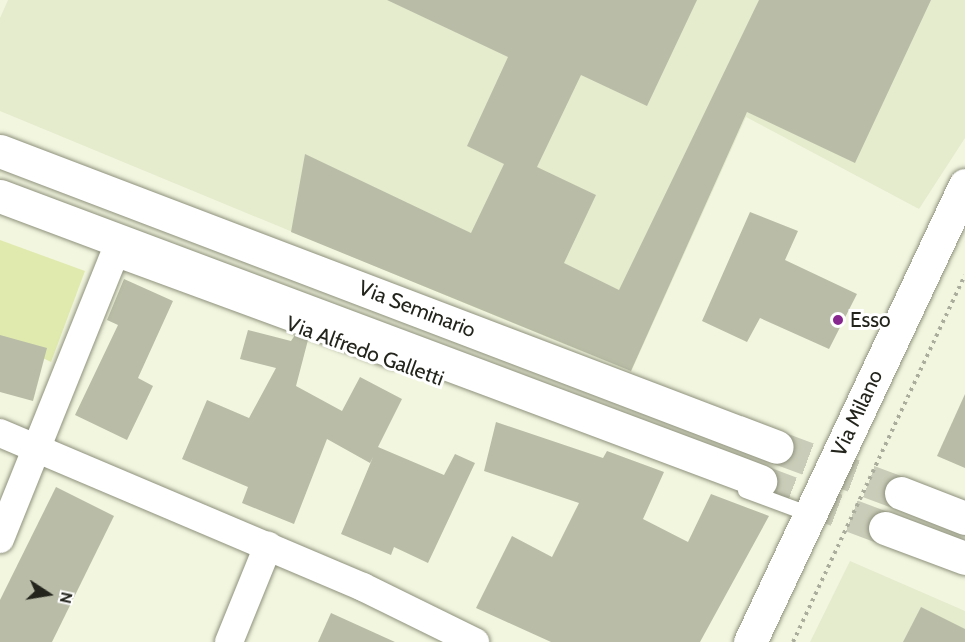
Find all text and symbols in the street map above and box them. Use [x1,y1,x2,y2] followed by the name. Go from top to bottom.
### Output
[355,275,479,343] street label: Via Seminario
[850,307,890,333] place label: Esso
[283,311,447,391] street label: Via Alfredo Galletti
[831,313,845,327] marker: Esso
[826,366,888,460] street label: Via Milano
[18,564,78,624] north arrow
[56,590,77,605] text: N

